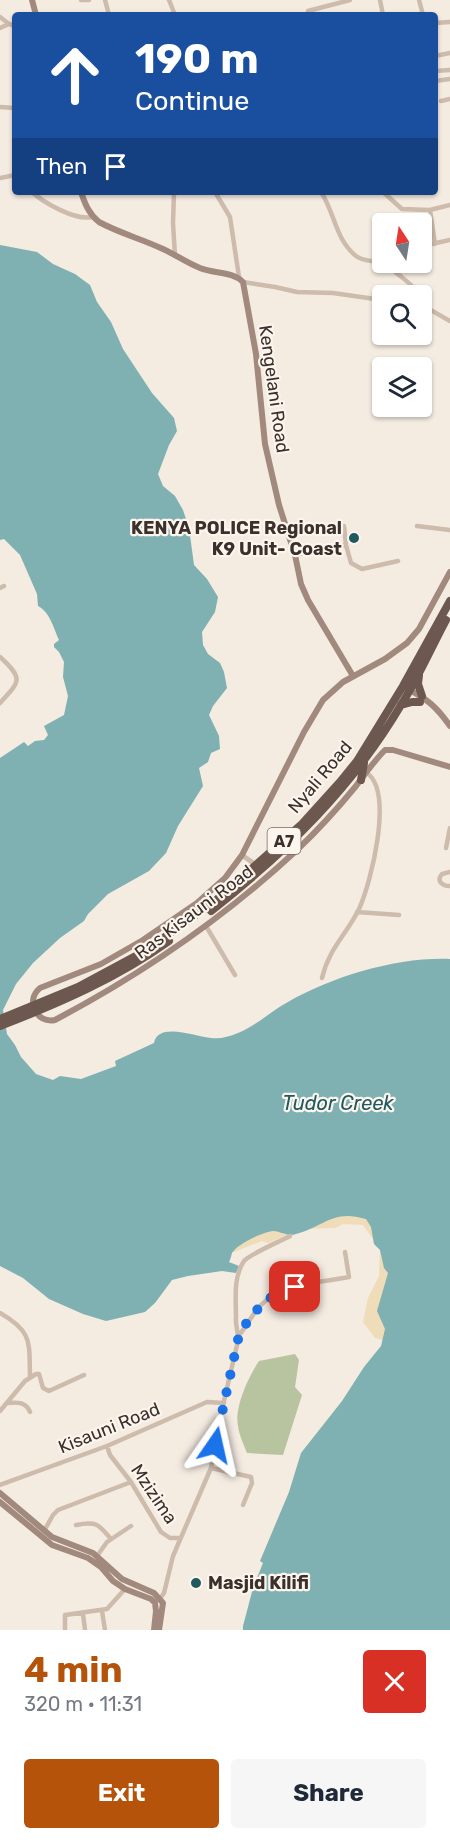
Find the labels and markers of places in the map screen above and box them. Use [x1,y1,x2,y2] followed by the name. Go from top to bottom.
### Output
[131,517,342,560] place label: KENYA POLICE Regional K9 Unit- Coast
[347,531,361,545] marker: KENYA POLICE Regional K9 Unit- Coast
[269,1261,320,1312] pin
[208,1572,309,1594] place label: Masjid Kilifi
[189,1576,203,1590] marker: Masjid Kilifi

